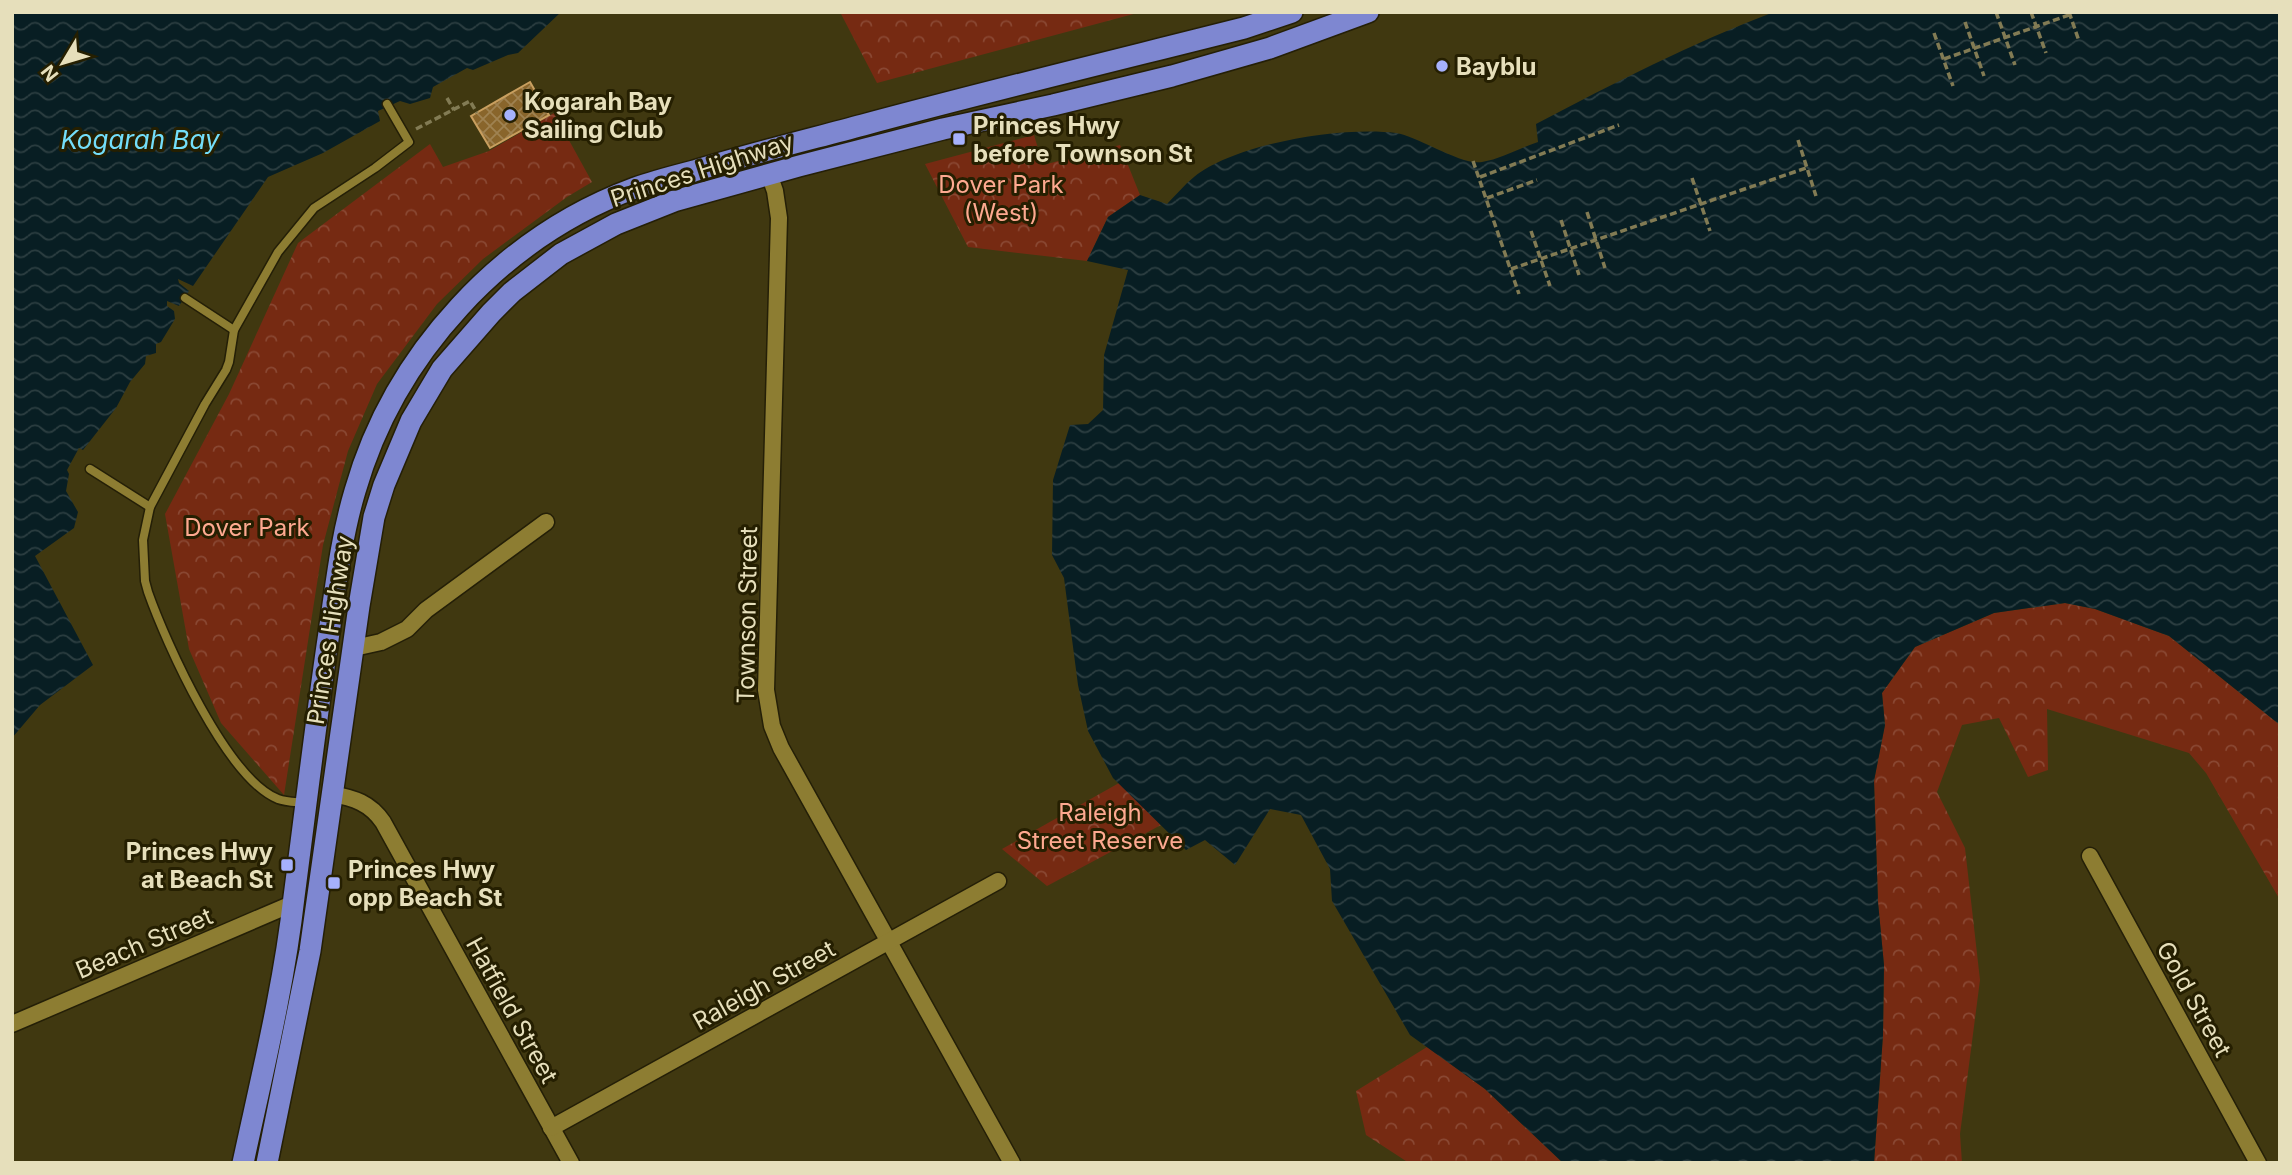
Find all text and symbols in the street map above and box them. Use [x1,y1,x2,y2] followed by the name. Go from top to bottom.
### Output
[28,28,98,98] north arrow
[1456,52,1536,81] place label: Bayblu
[1434,58,1450,74] marker: Bayblu
[36,60,64,86] text: N
[524,87,673,144] place label: Kogarah Bay Sailing Club
[502,107,518,123] marker: Kogarah Bay Sailing Club
[973,111,1193,168] place label: Princes Hwy before Townson St
[60,124,221,155] water label: Kogarah Bay
[607,127,797,213] street label: Princes Highway
[951,131,967,147] marker: Princes Hwy before Townson St
[938,170,1064,227] park label: Dover Park (West)
[184,513,310,542] park label: Dover Park
[731,526,763,704] street label: Townson Street
[301,534,359,726] street label: Princes Highway
[1017,798,1183,855] park label: Raleigh Street Reserve
[126,837,274,894] place label: Princes Hwy at Beach St
[348,855,502,912] place label: Princes Hwy opp Beach St
[279,857,295,873] marker: Princes Hwy at Beach St
[326,875,342,891] marker: Princes Hwy opp Beach St
[71,901,217,985] street label: Beach Street
[460,932,564,1088] street label: Hatfield Street
[688,934,840,1036] street label: Raleigh Street
[2150,936,2238,1062] street label: Gold Street

